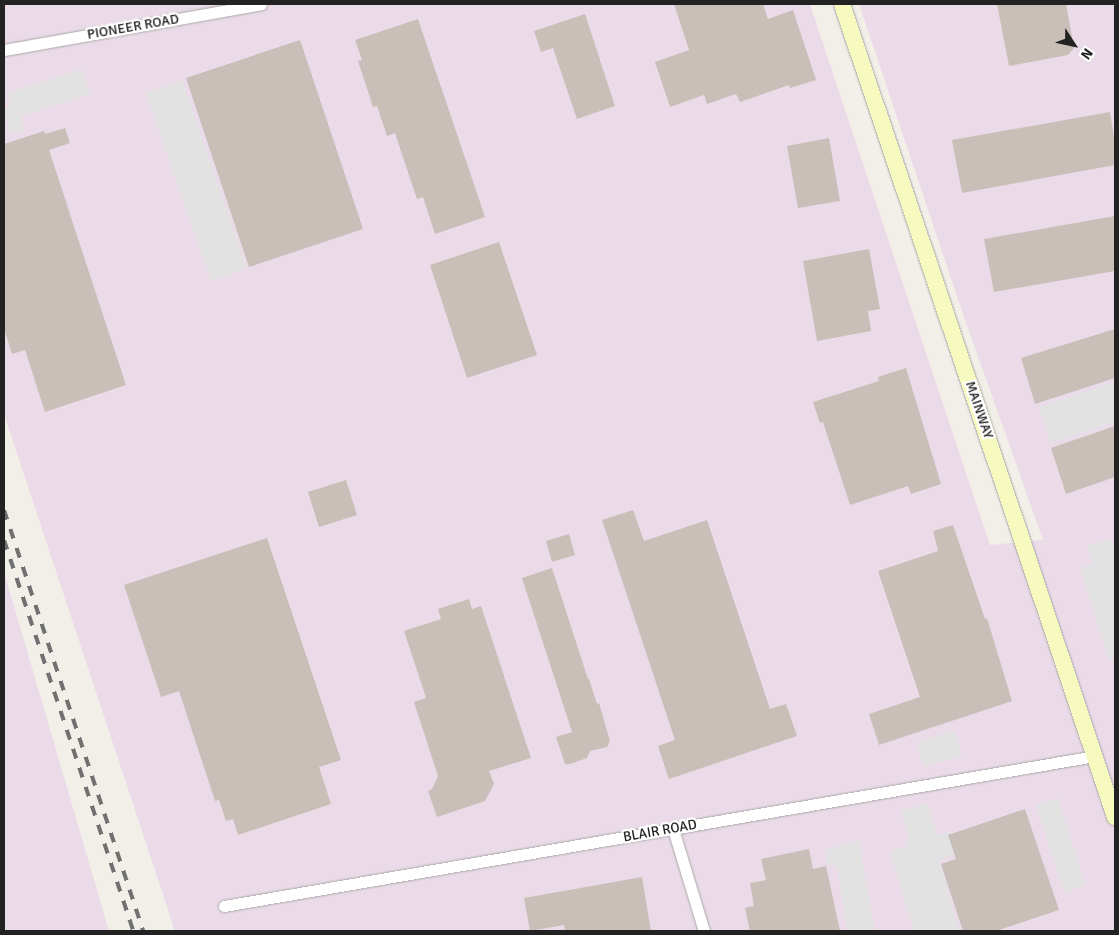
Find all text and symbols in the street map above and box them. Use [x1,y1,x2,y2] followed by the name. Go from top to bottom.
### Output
[86,11,180,43] street label: PIONEER ROAD
[1049,20,1099,70] north arrow
[1077,45,1096,63] text: N
[961,379,997,441] street label: MAINWAY
[622,816,698,846] street label: BLAIR ROAD

